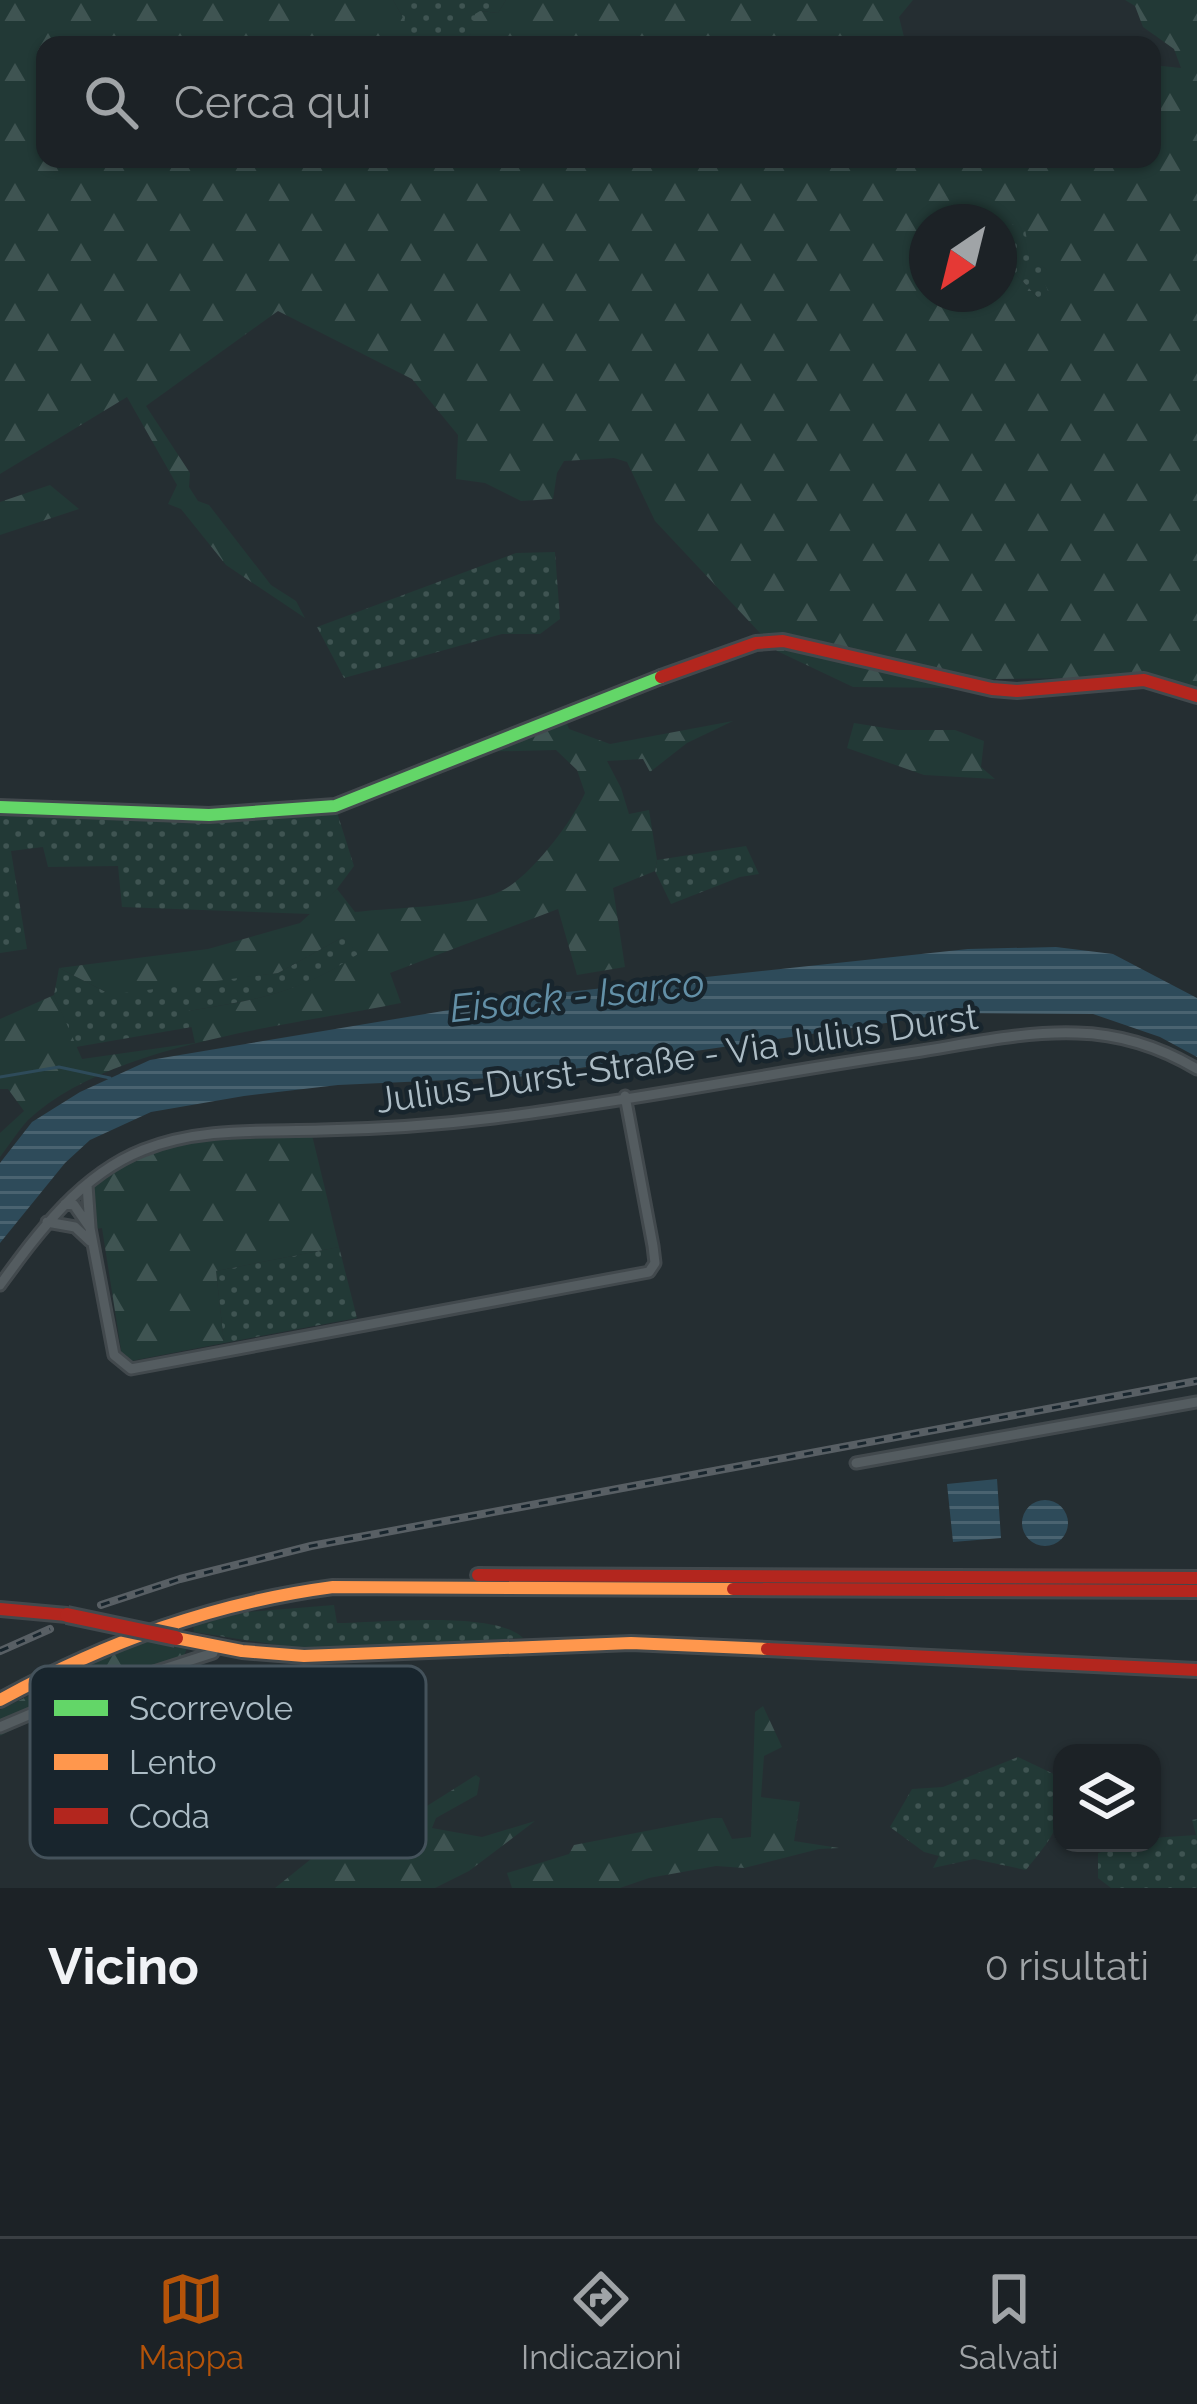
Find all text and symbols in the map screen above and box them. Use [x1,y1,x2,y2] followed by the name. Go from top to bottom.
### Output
[36,36,1161,168] search box
[78,69,144,135] icon: search
[174,76,371,129] text: Cerca qui
[909,204,1017,312] north arrow
[447,959,707,1031] water label: Eisack - Isarco
[374,995,980,1121] street label: Julius-Durst-Straße - Via Julius Durst
[30,1666,426,1858] legend
[129,1689,293,1728] text: Scorrevole
[129,1743,217,1782] text: Lento
[1053,1744,1161,1852] map controls
[1053,1744,1161,1852] button: layers
[129,1797,210,1836] text: Coda
[48,1936,199,1996] text: Vicino
[985,1943,1149,1989] text: 0 risultati
[139,2266,244,2377] tab: Mappa
[521,2266,682,2377] tab: Indicazioni
[959,2266,1058,2377] tab: Salvati

